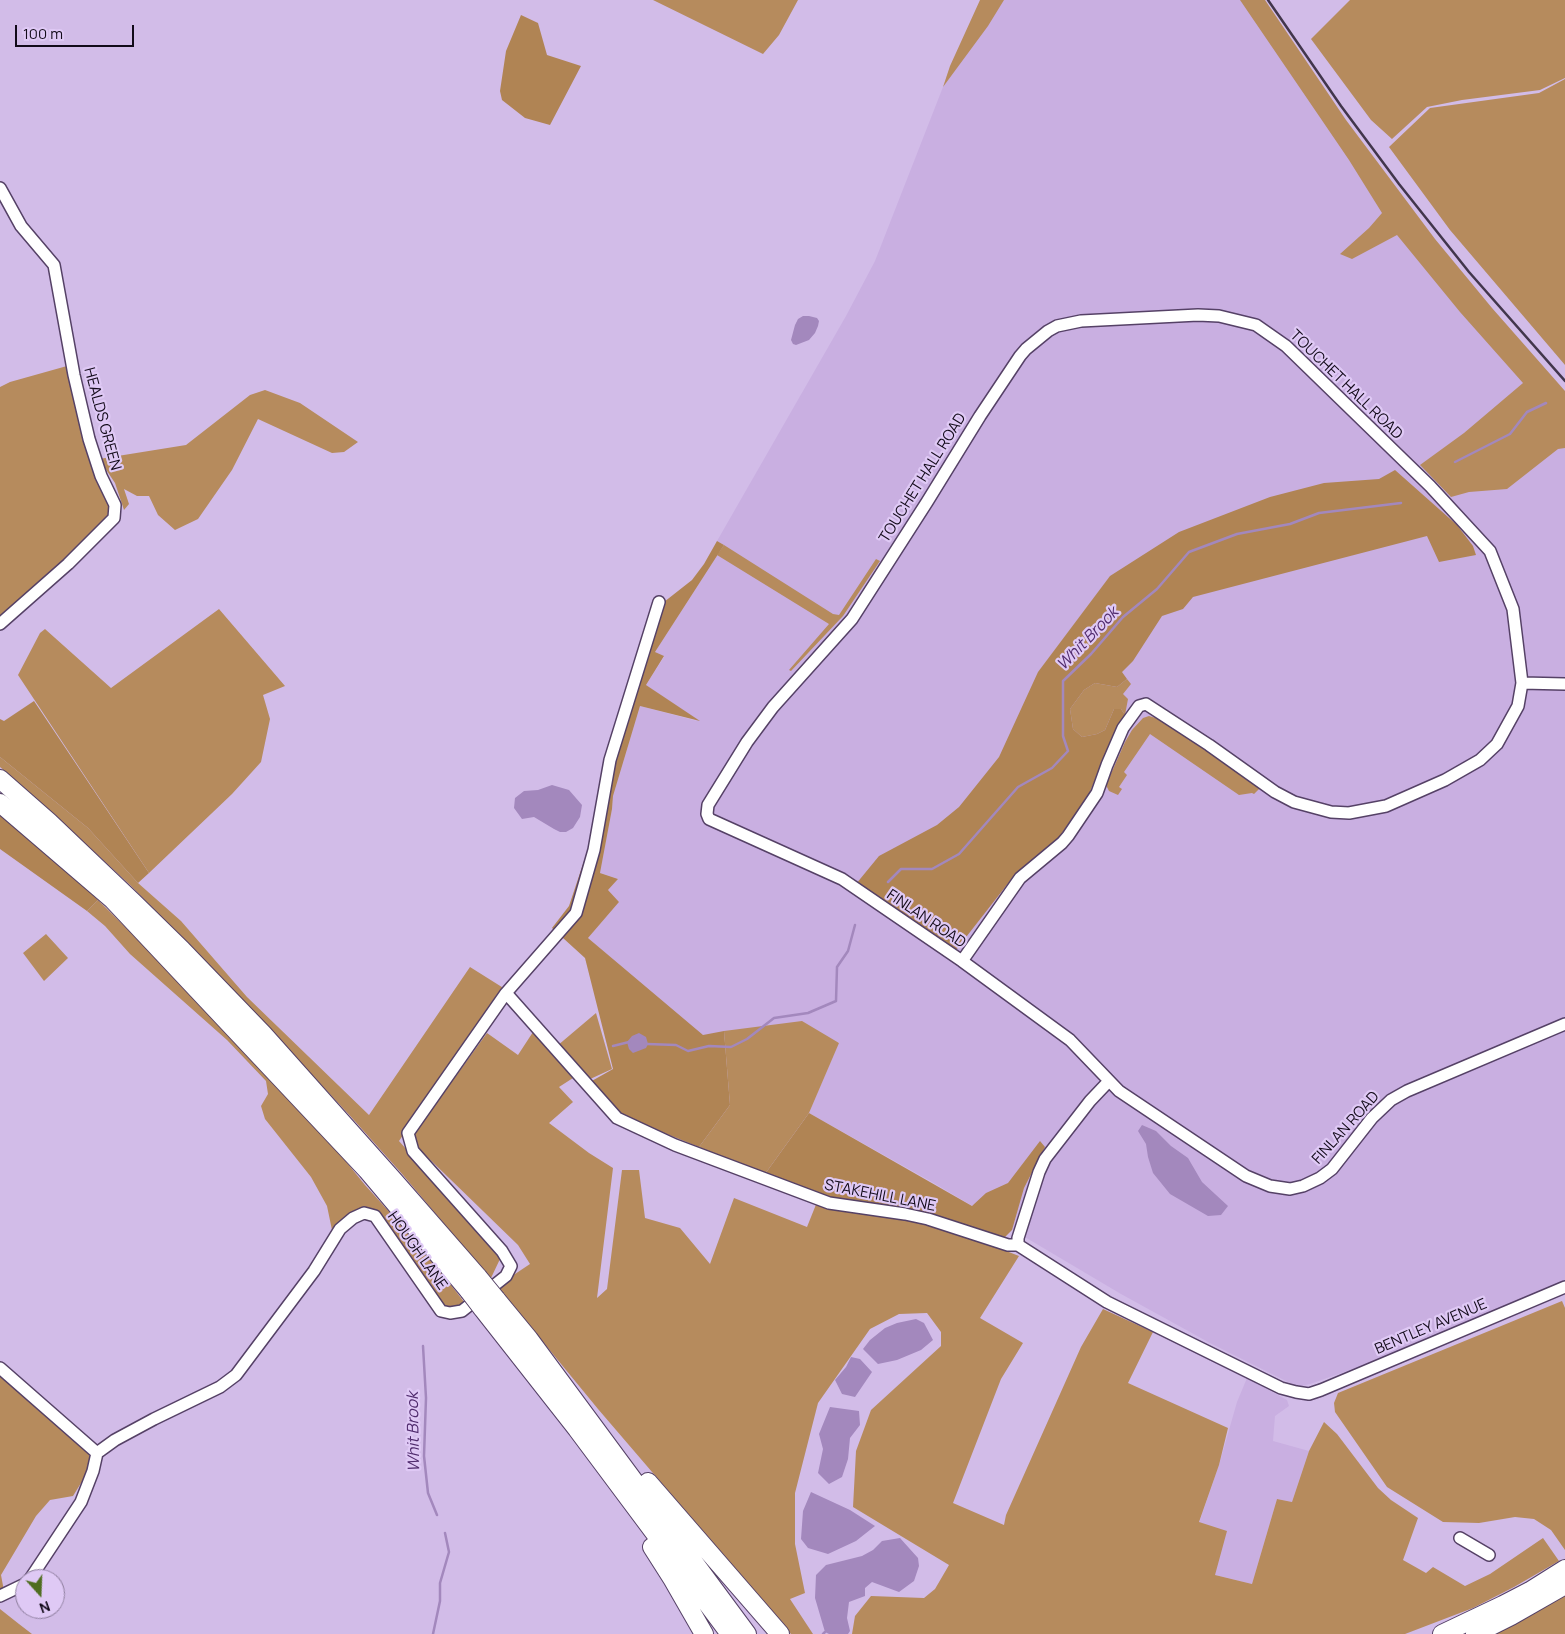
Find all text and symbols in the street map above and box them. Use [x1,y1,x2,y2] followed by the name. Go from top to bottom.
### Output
[18,15,136,47] scale bar
[23,23,63,44] text: 100 m
[1286,327,1406,443] street label: TOUCHET HALL ROAD
[80,366,124,472] street label: HEALDS GREEN
[876,410,970,546] street label: TOUCHET HALL ROAD
[1053,604,1123,674] water label: Whit Brook
[883,886,969,952] street label: FINLAN ROAD
[1309,1088,1383,1168] street label: FINLAN ROAD
[823,1176,937,1216] street label: STAKEHILL LANE
[383,1208,451,1294] street label: HOUGH LANE
[1372,1295,1490,1359] street label: BENTLEY AVENUE
[404,1392,424,1472] water label: Whit Brook
[15,1569,65,1619] north arrow
[37,1597,53,1618] text: N

